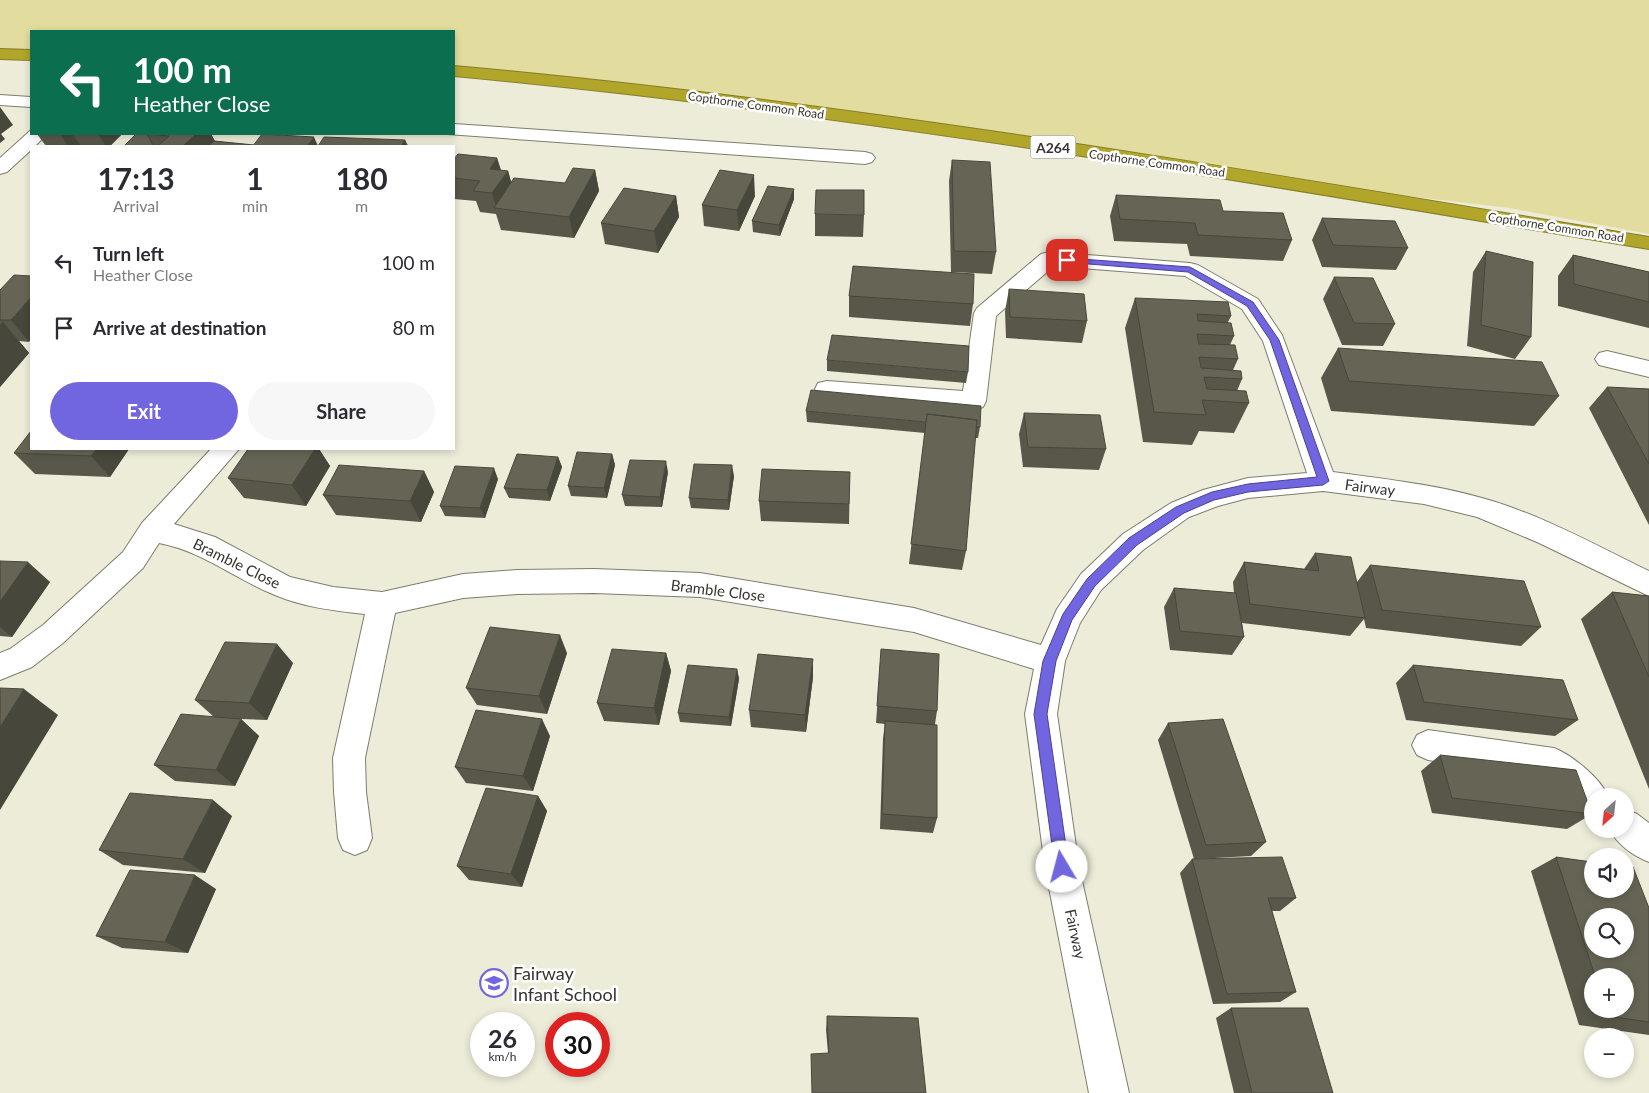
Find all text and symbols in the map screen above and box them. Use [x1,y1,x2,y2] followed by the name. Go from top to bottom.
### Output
[133,48,232,90] text: 100 m
[50,50,115,115] icon: left
[687,88,825,122] street label: Copthorne Common Road
[133,90,270,117] text: Heather Close
[1030,136,1076,158] road number: A264
[1088,146,1226,180] street label: Copthorne Common Road
[97,160,175,196] text: 17:13
[246,160,264,196] text: 1
[335,160,388,196] text: 180
[113,196,159,215] text: Arrival
[242,196,268,215] text: min
[355,196,368,215] text: m
[1487,209,1625,245] street label: Copthorne Common Road
[1046,239,1088,281] pin
[93,242,164,265] text: Turn left
[1053,246,1081,274] icon: arrive
[50,249,78,277] icon: left
[381,251,435,274] text: 100 m
[93,265,193,284] text: Heather Close
[50,314,78,342] icon: arrive
[93,316,266,339] text: Arrive at destination
[392,316,435,339] text: 80 m
[50,382,238,440] button: Exit
[248,382,435,440] button: Share
[1344,475,1396,499] street label: Fairway
[190,534,284,592] street label: Bramble Close
[670,575,766,605] street label: Bramble Close
[1584,788,1634,838] north arrow
[1584,788,1634,1078] map controls
[1035,840,1087,892] position arrow
[1584,848,1634,898] button: sound
[1062,907,1090,961] street label: Fairway
[1584,908,1634,958] button: search
[513,962,617,1005] place label: Fairway Infant School
[479,968,509,998] school or university icon: Fairway Infant School
[1584,968,1634,1018] button: +
[545,1012,610,1077] speed limit sign: 30
[488,1023,517,1053] text: 26
[1584,1028,1634,1078] button: −
[488,1049,517,1064] text: km/h

